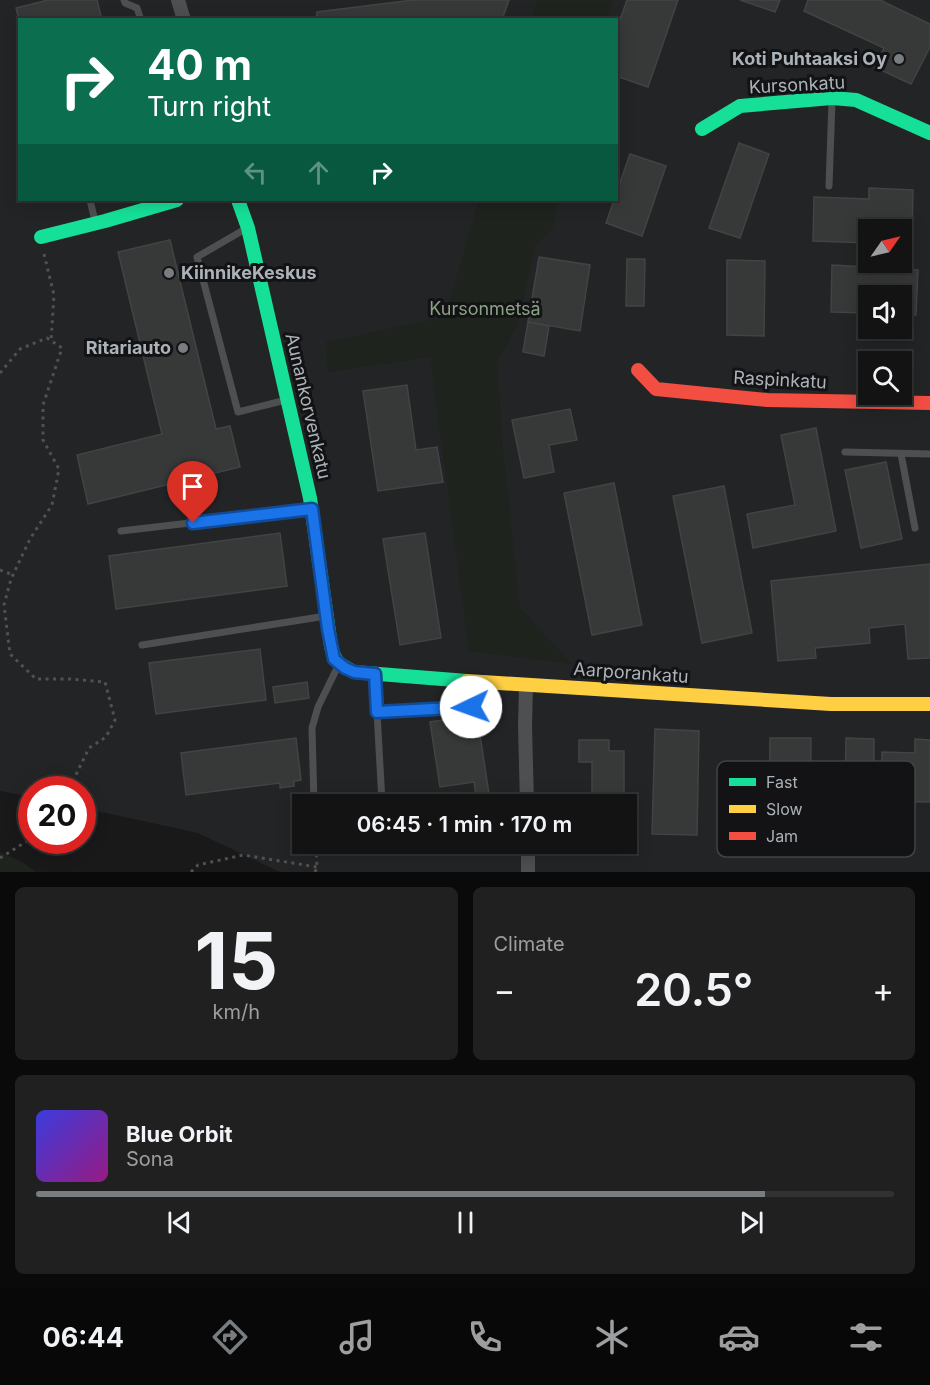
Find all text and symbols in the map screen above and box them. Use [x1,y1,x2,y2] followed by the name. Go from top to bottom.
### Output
[147,39,252,90] text: 40 m
[48,42,126,120] icon: right
[732,48,887,69] place label: Koti Puhtaaksi Oy
[892,52,906,66] marker: Koti Puhtaaksi Oy
[748,71,846,98] street label: Kursonkatu
[147,90,271,123] text: Turn right
[239,156,272,189] icon: left
[302,156,335,189] icon: ahead
[365,156,398,189] icon: right
[858,219,912,273] north arrow
[858,219,912,405] map controls
[181,262,317,283] place label: KiinnikeKeskus
[162,266,176,280] marker: KiinnikeKeskus
[858,285,912,339] button: sound
[429,298,541,319] park label: Kursonmetsä
[281,331,335,481] street label: Aunankorvenkatu
[86,337,171,358] place label: Ritariauto
[176,341,190,355] marker: Ritariauto
[858,351,912,405] button: search
[733,367,827,392] street label: Raspinkatu
[167,461,218,523] pin
[176,470,209,503] icon: arrive
[573,658,689,687] street label: Aarporankatu
[439,675,503,739] position arrow
[717,761,915,857] legend
[766,772,798,792] text: Fast
[18,776,96,854] speed limit sign: 20
[766,799,803,819] text: Slow
[357,811,572,837] text: 06:45 · 1 min · 170 m
[766,826,798,846] text: Jam
[195,913,278,1008] text: 15
[494,932,565,956] text: Climate
[634,962,753,1017] text: 20.5°
[494,970,515,1010] text: −
[872,970,894,1010] text: +
[212,1000,260,1024] text: km/h
[126,1121,233,1147] text: Blue Orbit
[126,1147,174,1171] text: Sona
[163,1206,196,1239] icon: previous
[449,1206,482,1239] icon: pause
[735,1206,768,1239] icon: next
[209,1316,251,1358] icon: directions
[336,1316,378,1358] icon: music
[464,1316,506,1358] icon: phone
[591,1316,633,1358] icon: climate
[718,1316,760,1358] icon: car
[845,1316,887,1358] icon: filters
[43,1321,124,1354] text: 06:44

